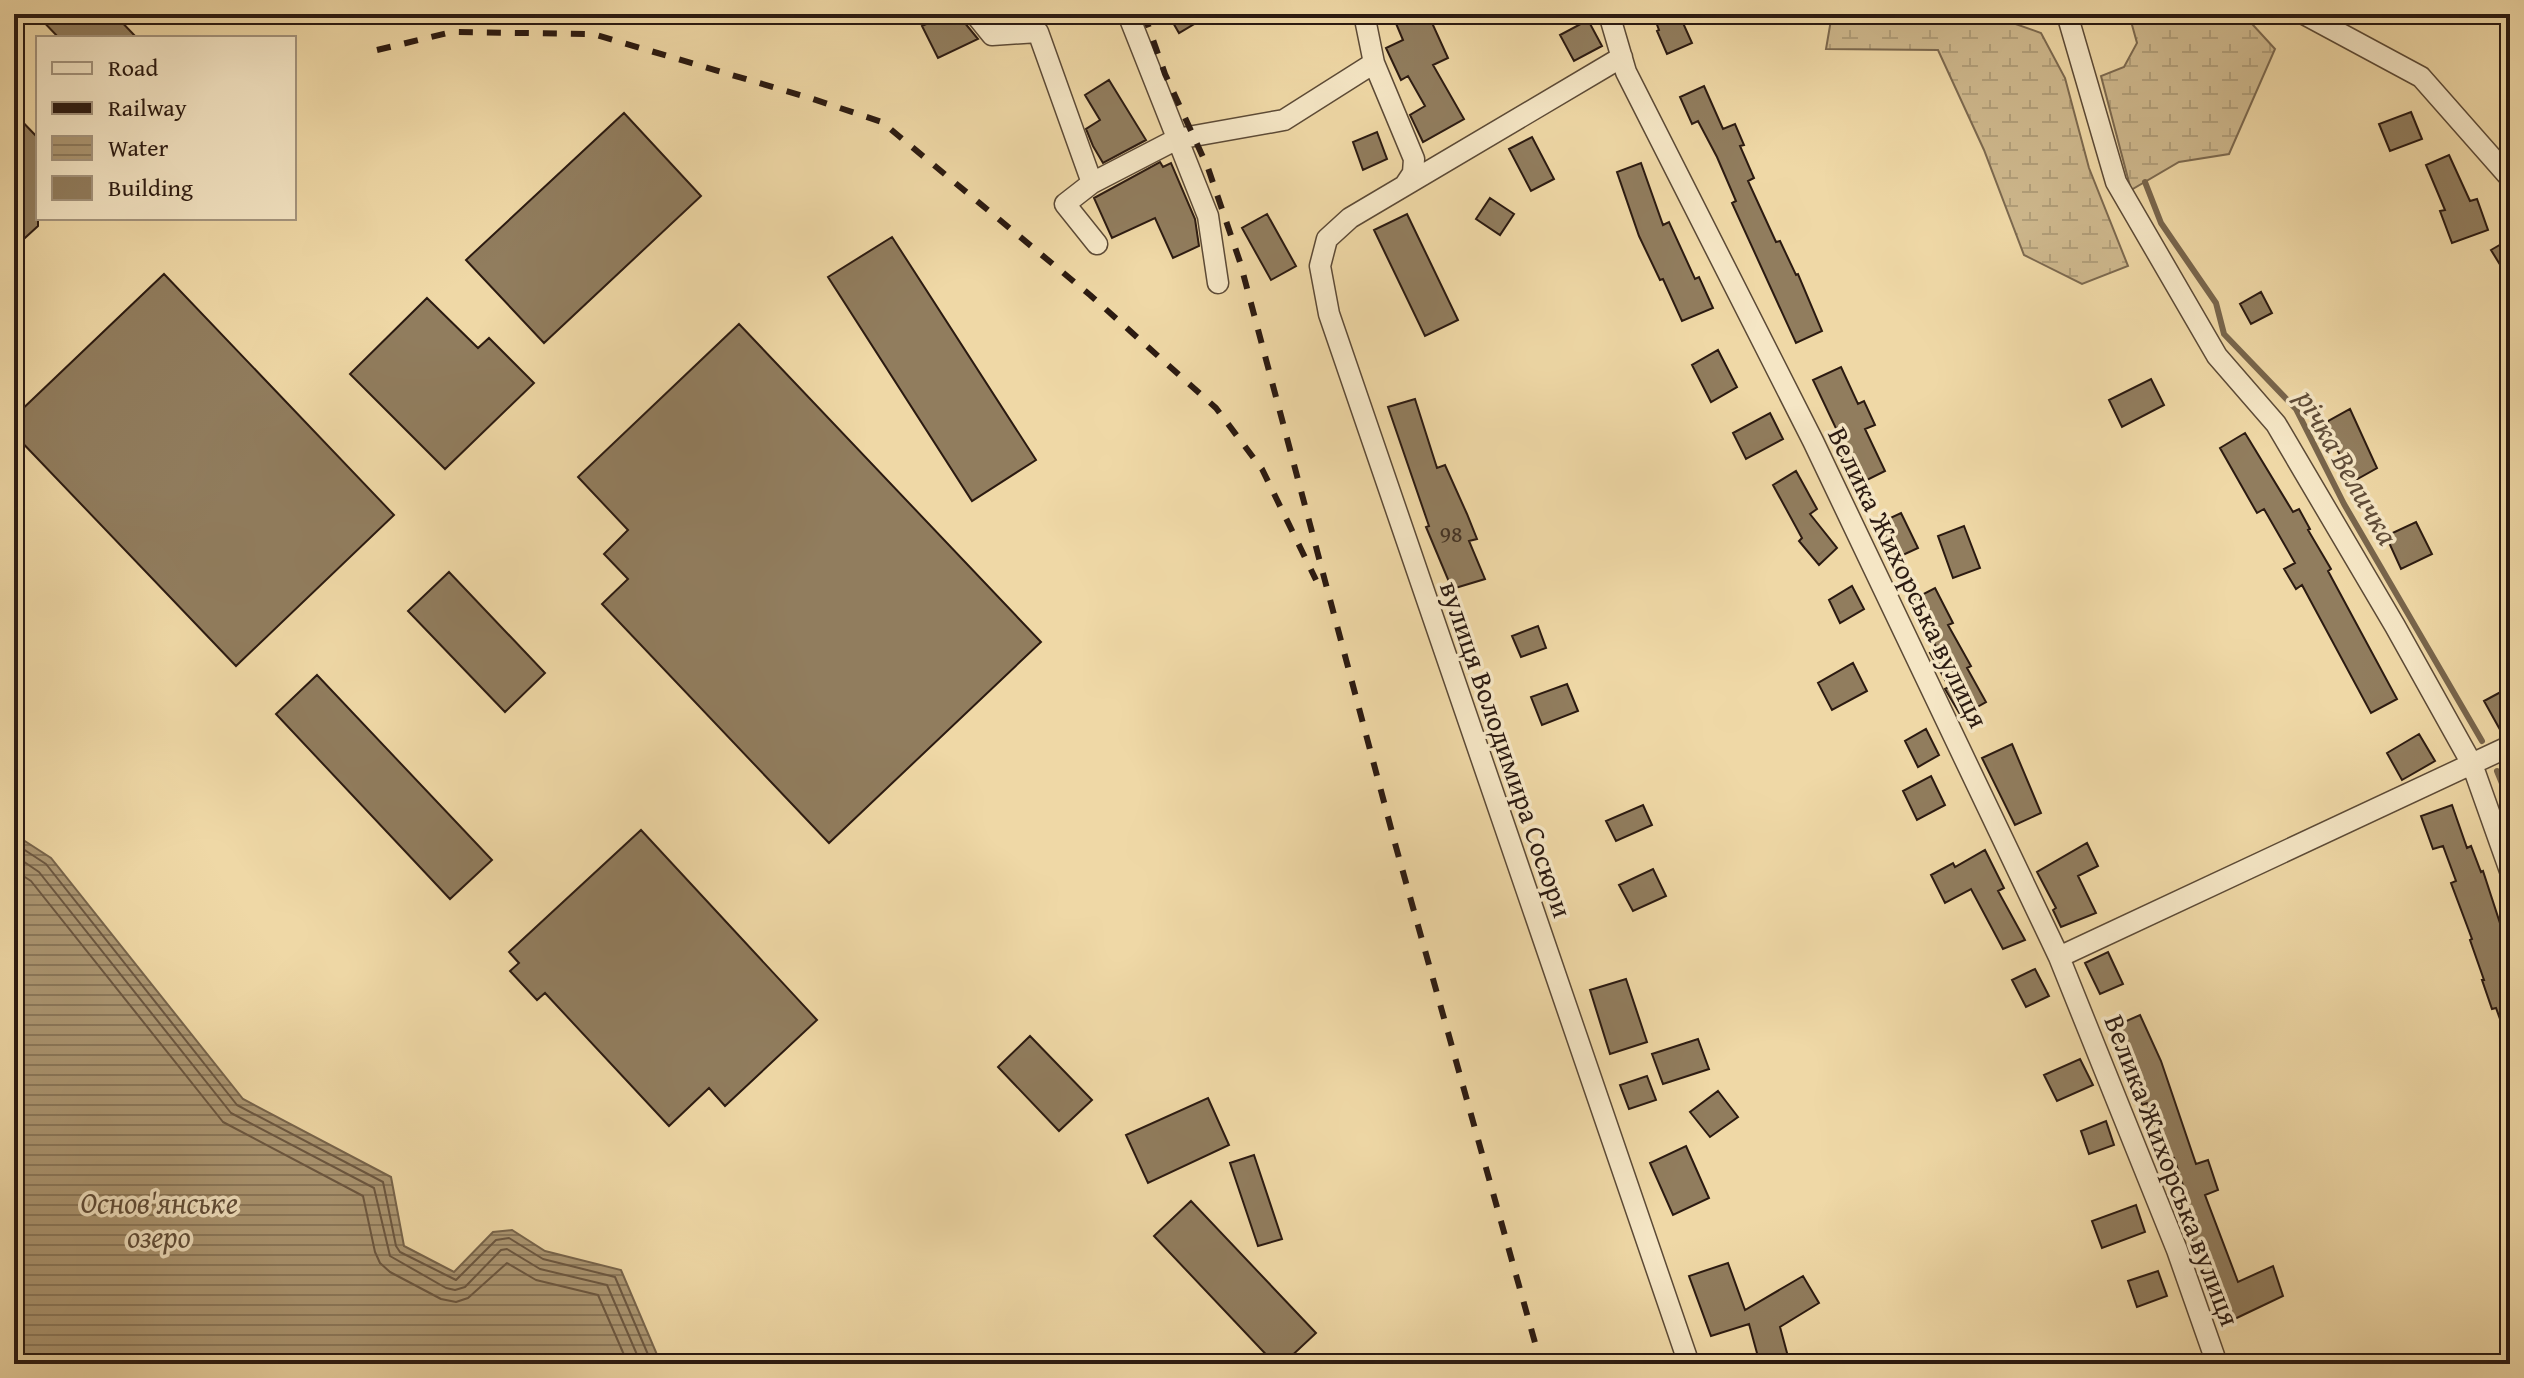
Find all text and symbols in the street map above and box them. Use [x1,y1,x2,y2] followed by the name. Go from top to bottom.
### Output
[36,36,296,220] legend
[108,50,158,85] text: Road
[108,90,187,125] text: Railway
[108,130,169,165] text: Water
[108,170,193,205] text: Building
[2285,380,2410,553] water label: річка Величка
[1818,420,2000,734] street label: Велика Жихорська вулиця
[1439,516,1463,551] house number: 98
[1430,575,1584,923] street label: вулиця Володимира Сосюри
[2095,1008,2251,1332] street label: Велика Жихорська вулиця
[80,1180,238,1258] water label: Основ'янське озеро

